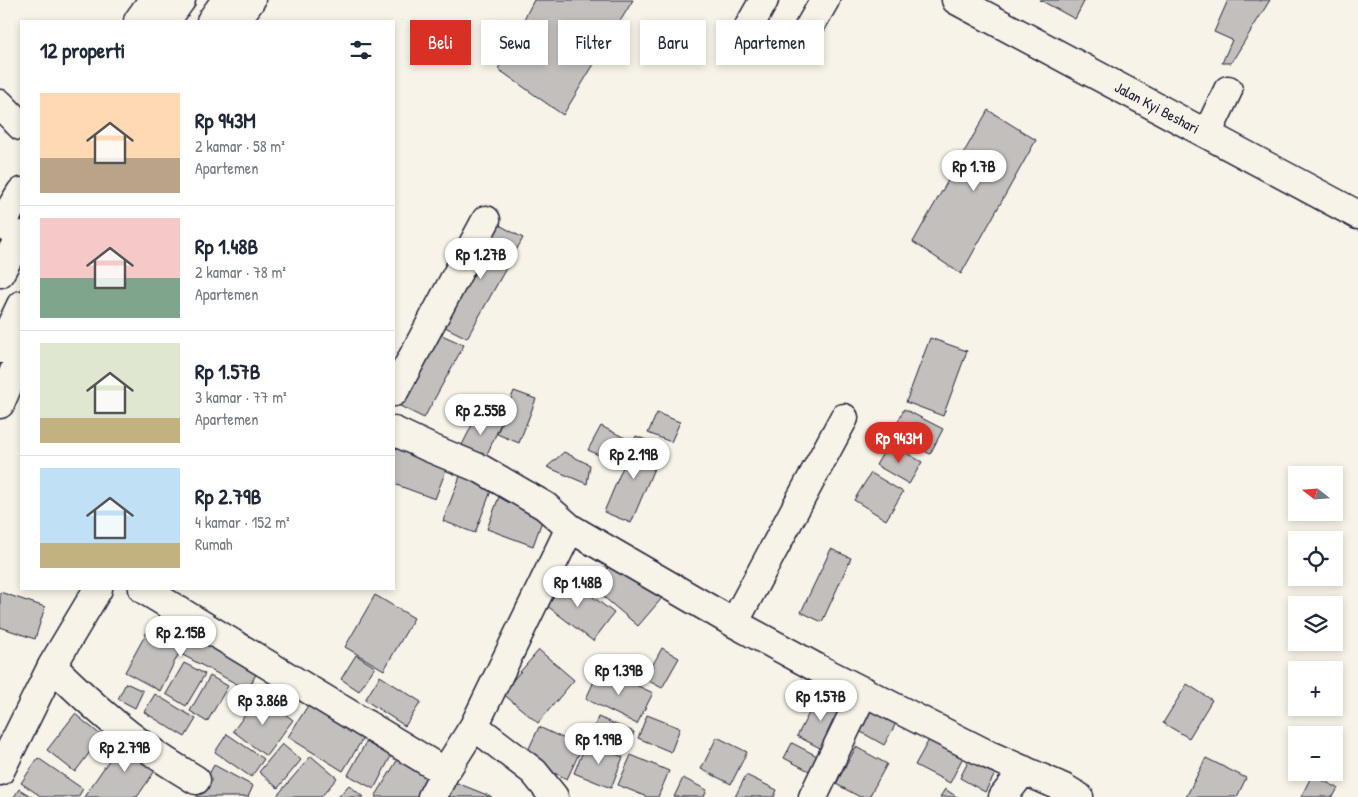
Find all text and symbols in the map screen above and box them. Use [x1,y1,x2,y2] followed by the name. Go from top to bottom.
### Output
[410,20,471,65] chip: Beli
[481,20,548,65] chip: Sewa
[558,20,630,65] chip: Filter
[640,20,706,65] chip: Baru
[716,20,824,65] chip: Apartemen
[40,36,125,65] text: 12 properti
[347,36,375,64] icon: filters
[1111,76,1203,139] street label: Jalan Kyi Beshari
[195,106,256,135] text: Rp 943M
[80,113,140,173] icon: home
[195,135,285,157] text: 2 kamar · 58 m²
[928,150,1020,192] pin: Rp 1.7B
[952,155,996,177] text: Rp 1.7B
[195,157,258,179] text: Apartemen
[195,232,258,261] text: Rp 1.48B
[80,238,140,298] icon: home
[429,238,533,280] pin: Rp 1.27B
[456,243,506,265] text: Rp 1.27B
[195,261,286,283] text: 2 kamar · 78 m²
[195,283,258,305] text: Apartemen
[195,357,260,386] text: Rp 1.57B
[80,363,140,423] icon: home
[195,386,287,408] text: 3 kamar · 77 m²
[429,394,533,436] pin: Rp 2.55B
[456,399,506,421] text: Rp 2.55B
[195,408,258,430] text: Apartemen
[853,422,945,464] pin: Rp 943M
[876,427,922,449] text: Rp 943M
[582,438,686,480] pin: Rp 2.19B
[610,443,658,465] text: Rp 2.19B
[1288,466,1342,521] north arrow
[1288,466,1343,781] map controls
[195,482,261,511] text: Rp 2.79B
[80,488,140,548] icon: home
[195,511,290,533] text: 4 kamar · 152 m²
[1288,531,1343,586] button: locate
[195,533,233,555] text: Rumah
[526,566,630,608] pin: Rp 1.48B
[554,571,602,593] text: Rp 1.48B
[1288,596,1343,651] button: layers
[129,616,233,658] pin: Rp 2.15B
[156,621,206,643] text: Rp 2.15B
[567,654,671,696] pin: Rp 1.39B
[595,659,643,681] text: Rp 1.39B
[1288,661,1343,716] button: +
[769,680,873,722] pin: Rp 1.57B
[211,684,315,726] pin: Rp 3.86B
[796,685,846,707] text: Rp 1.57B
[238,689,288,711] text: Rp 3.86B
[547,722,651,765] pin: Rp 1.99B
[1288,726,1343,781] button: −
[576,728,622,750] text: Rp 1.99B
[73,730,177,773] pin: Rp 2.79B
[100,736,150,758] text: Rp 2.79B

